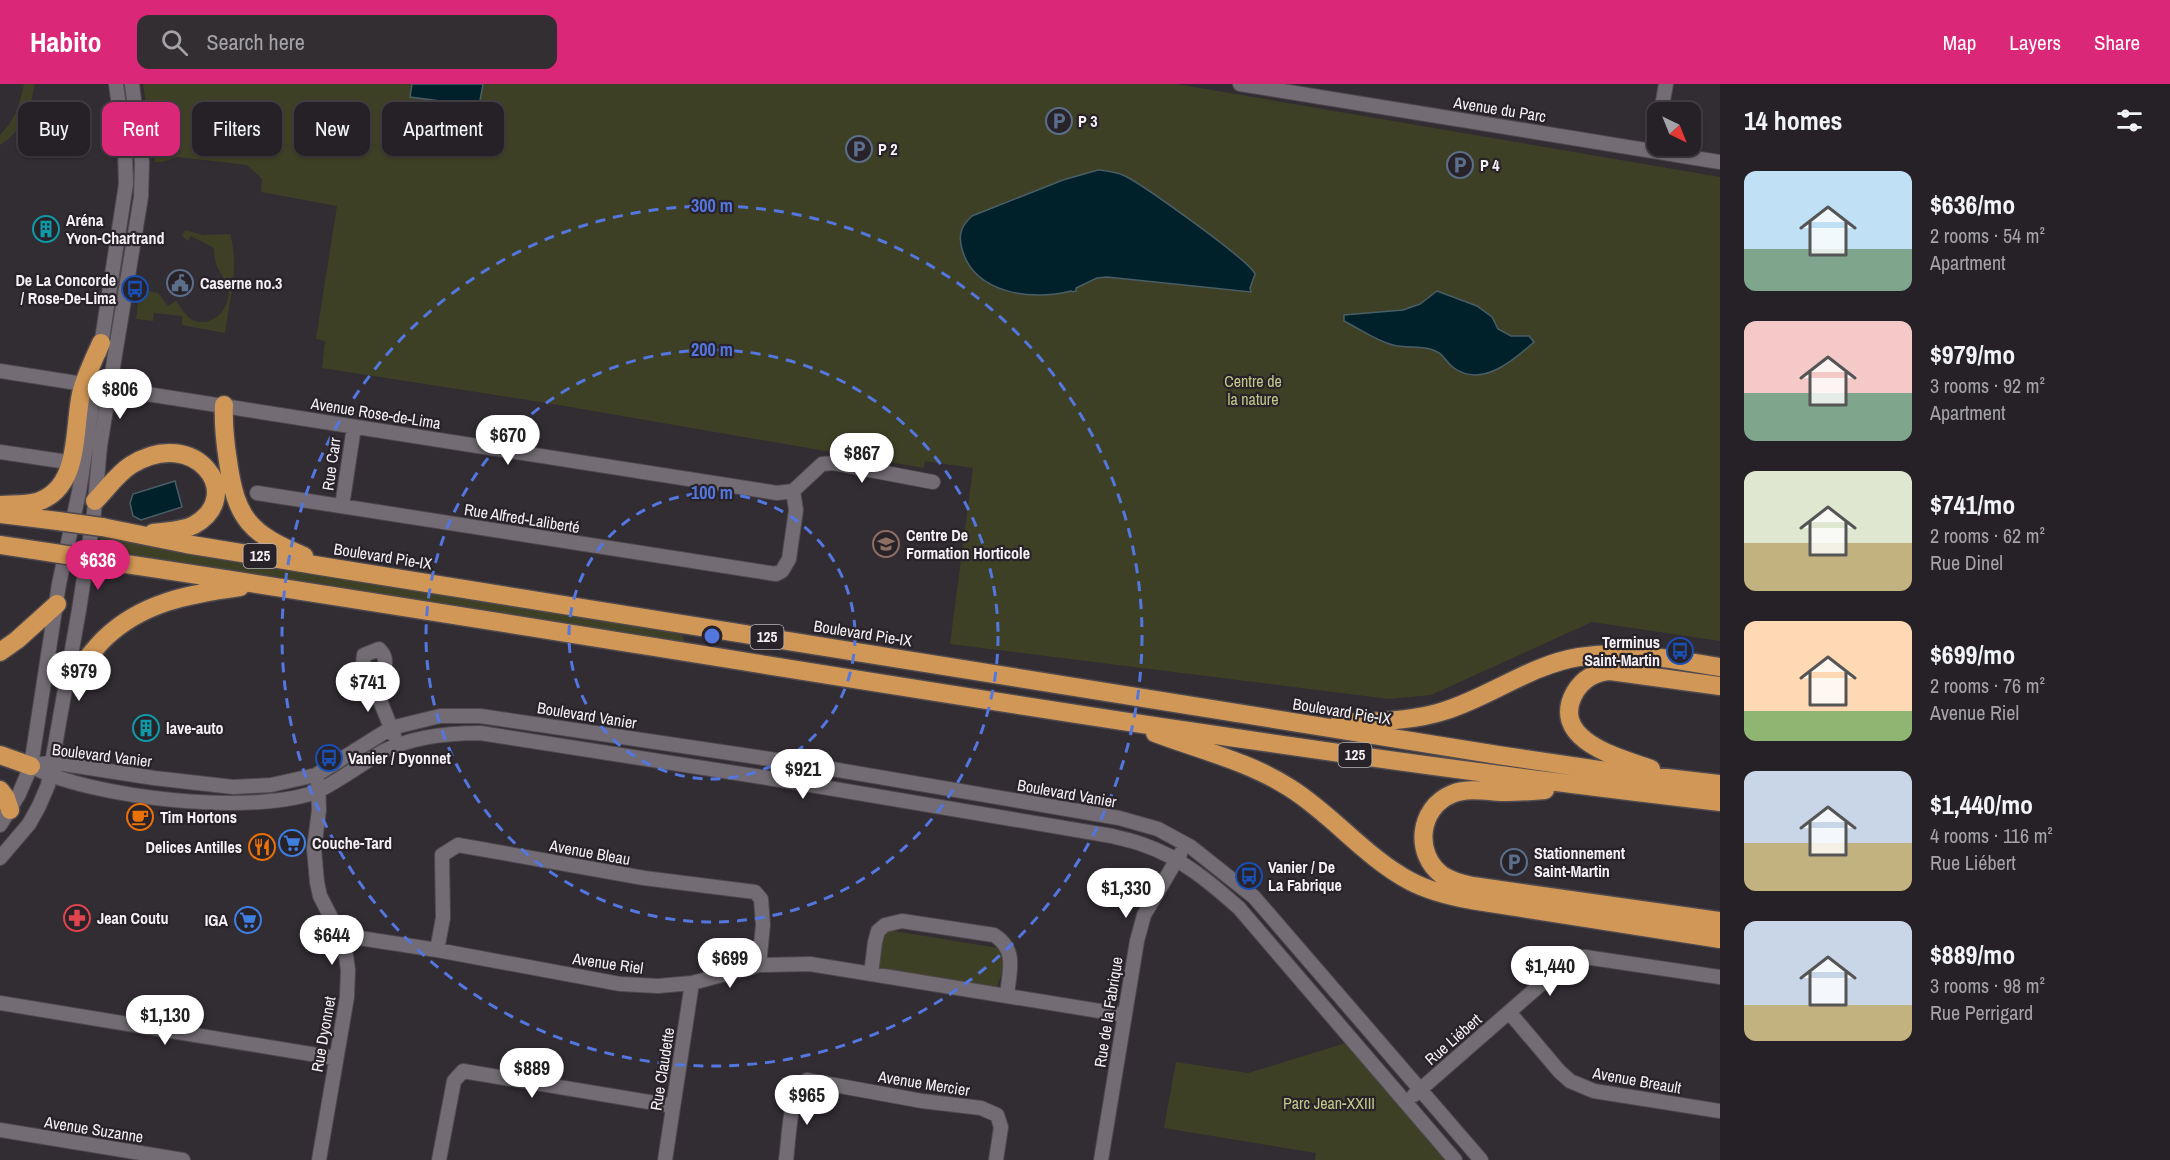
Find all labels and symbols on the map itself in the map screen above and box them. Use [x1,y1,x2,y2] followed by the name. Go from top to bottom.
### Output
[1451,91,1548,127] street label: Avenue du Parc
[1647,102,1701,156] north arrow
[1044,106,1074,136] parking icon: P 3
[1078,110,1097,132] place label: P 3
[844,134,874,164] parking icon: P 2
[878,138,897,160] place label: P 2
[1445,150,1475,180] parking icon: P 4
[1480,154,1500,176] place label: P 4
[691,193,733,218] text: 300 m
[66,209,164,249] place label: Aréna Yvon-Chartrand
[31,214,61,244] building icon: Aréna Yvon-Chartrand
[165,268,195,298] public building icon: Caserne no.3
[15,269,117,309] place label: De La Concorde / Rose-De-Lima
[200,272,282,294] place label: Caserne no.3
[120,274,150,304] bus stop icon: De La Concorde / Rose-De-Lima
[691,337,733,362] text: 200 m
[84,369,156,420] pin: $806
[1224,370,1282,410] park label: Centre de la nature
[309,392,443,434] street label: Avenue Rose-de-Lima
[472,415,544,466] pin: $670
[826,433,898,484] pin: $867
[316,435,346,492] street label: Rue Carr
[691,480,733,505] text: 100 m
[463,498,581,538] street label: Rue Alfred-Laliberté
[906,524,1030,564] place label: Centre De Formation Horticole
[871,529,901,559] school or university icon: Centre De Formation Horticole
[332,537,434,575] street label: Boulevard Pie-IX
[62,540,134,591] pin: $636
[244,544,276,568] road number: 125
[812,614,914,652] street label: Boulevard Pie-IX
[750,625,783,649] road number: 125
[702,626,722,646] centre of rings
[1584,631,1660,671] place label: Terminus Saint-Martin
[1665,636,1695,666] bus stop icon: Terminus Saint-Martin
[43,651,115,702] pin: $979
[332,662,404,713] pin: $741
[1291,692,1393,730] street label: Boulevard Pie-IX
[536,696,639,734] street label: Boulevard Vanier
[131,713,161,743] building icon: lave-auto
[166,717,224,739] place label: lave-auto
[51,738,154,772] street label: Boulevard Vanier
[314,743,344,773] bus stop icon: Vanier / Dyonnet
[1338,743,1372,767] road number: 125
[348,747,451,769] place label: Vanier / Dyonnet
[767,749,839,800] pin: $921
[1016,773,1119,813] street label: Boulevard Vanier
[125,802,155,832] cafe icon: Tim Hortons
[160,806,237,828] place label: Tim Hortons
[277,828,307,858] supermarket icon: Couche-Tard
[247,832,277,862] restaurant icon: Delices Antilles
[312,832,392,854] place label: Couche-Tard
[547,834,632,870] street label: Avenue Bleau
[145,836,242,858] place label: Delices Antilles
[1534,842,1626,882] place label: Stationnement Saint-Martin
[1499,847,1529,877] parking icon: Stationnement Saint-Martin
[1268,856,1342,896] place label: Vanier / De La Fabrique
[1234,861,1264,891] bus stop icon: Vanier / De La Fabrique
[1077,868,1175,919] pin: $1,330
[62,903,92,933] pharmacy icon: Jean Coutu
[233,905,263,935] supermarket icon: IGA
[97,907,168,929] place label: Jean Coutu
[205,909,229,931] place label: IGA
[296,915,368,966] pin: $644
[694,938,766,989] pin: $699
[1501,946,1599,997] pin: $1,440
[570,947,645,979] street label: Avenue Riel
[1088,955,1128,1069] street label: Rue de la Fabrique
[306,994,341,1074] street label: Rue Dyonnet
[116,995,214,1046] pin: $1,130
[1420,1008,1486,1070] street label: Rue Liébert
[645,1026,679,1112] street label: Rue Claudette
[496,1048,568,1099] pin: $889
[1590,1061,1683,1099] street label: Avenue Breault
[876,1065,972,1101] street label: Avenue Mercier
[771,1075,843,1126] pin: $965
[1283,1092,1375,1114] park label: Parc Jean-XXIII
[42,1110,145,1148] street label: Avenue Suzanne

